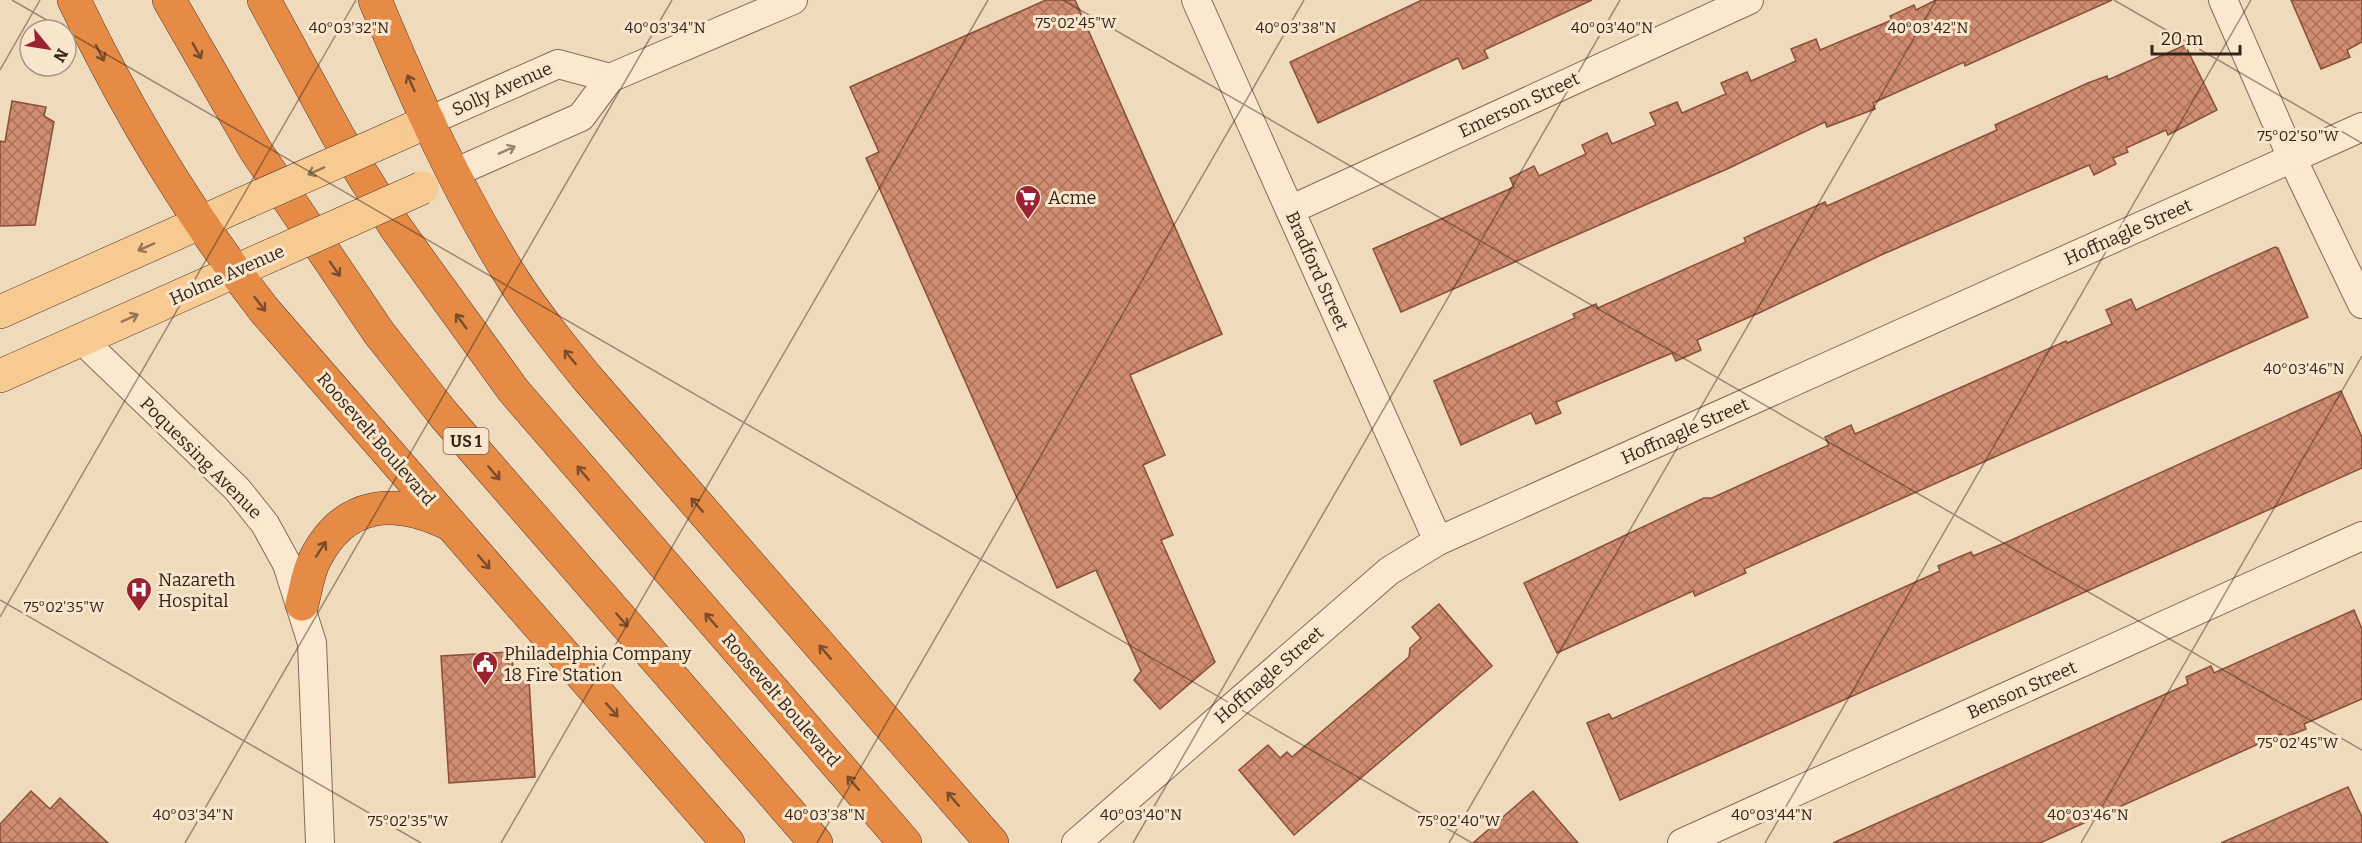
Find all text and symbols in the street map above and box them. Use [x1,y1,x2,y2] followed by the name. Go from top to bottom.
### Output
[1036,14,1117,32] text: 75°02'45"W
[18,18,78,78] north arrow
[2152,18,2240,56] scale bar
[309,19,389,37] text: 40°03'32"N
[624,19,706,37] text: 40°03'34"N
[1256,19,1337,37] text: 40°03'38"N
[1571,19,1653,37] text: 40°03'40"N
[1888,19,1968,37] text: 40°03'42"N
[2161,28,2203,50] text: 20 m
[192,42,203,60] one-way arrow
[95,43,106,61] one-way arrow
[49,45,72,65] text: N
[448,57,556,121] street label: Solly Avenue
[1455,67,1583,143] street label: Emerson Street
[405,74,416,92] one-way arrow
[2257,127,2339,145] text: 75°02'50"W
[498,144,516,155] one-way arrow
[308,166,326,178] one-way arrow
[1013,183,1043,221] supermarket icon: Acme
[1048,187,1096,209] place label: Acme
[2061,194,2196,270] street label: Hoffnagle Street
[1281,208,1353,334] street label: Bradford Street
[166,240,288,310] street label: Holme Avenue
[138,242,156,253] one-way arrow
[329,261,341,277] one-way arrow
[253,296,266,312] one-way arrow
[120,312,139,323] one-way arrow
[455,313,468,329] one-way arrow
[564,349,577,365] one-way arrow
[2263,360,2345,378] text: 40°03'46"N
[312,368,440,510] street label: Roosevelt Boulevard
[136,393,266,523] street label: Poquessing Avenue
[1618,393,1753,469] street label: Hoffnagle Street
[444,428,488,454] road number: US 1
[487,465,501,480] one-way arrow
[576,466,590,481] one-way arrow
[691,497,704,513] one-way arrow
[316,541,328,558] one-way arrow
[477,555,491,570] one-way arrow
[158,569,235,612] place label: Nazareth Hospital
[124,575,154,613] hospital icon: Nazareth Hospital
[24,598,105,616] text: 75°02'35"W
[615,612,629,627] one-way arrow
[704,613,718,628] one-way arrow
[1210,621,1328,728] street label: Hoffnagle Street
[717,629,845,771] street label: Roosevelt Boulevard
[504,643,692,686] place label: Philadelphia Company 18 Fire Station
[819,644,832,660] one-way arrow
[470,649,500,687] public building icon: Philadelphia Company 18 Fire Station
[1964,656,2081,724] street label: Benson Street
[605,702,619,717] one-way arrow
[2258,734,2339,752] text: 75°02'45"W
[846,776,860,791] one-way arrow
[947,791,960,807] one-way arrow
[152,806,234,824] text: 40°03'34"N
[785,806,866,824] text: 40°03'38"N
[1100,806,1182,824] text: 40°03'40"N
[1731,806,1813,824] text: 40°03'44"N
[2047,806,2129,824] text: 40°03'46"N
[368,812,449,830] text: 75°02'35"W
[1418,812,1501,830] text: 75°02'40"W

